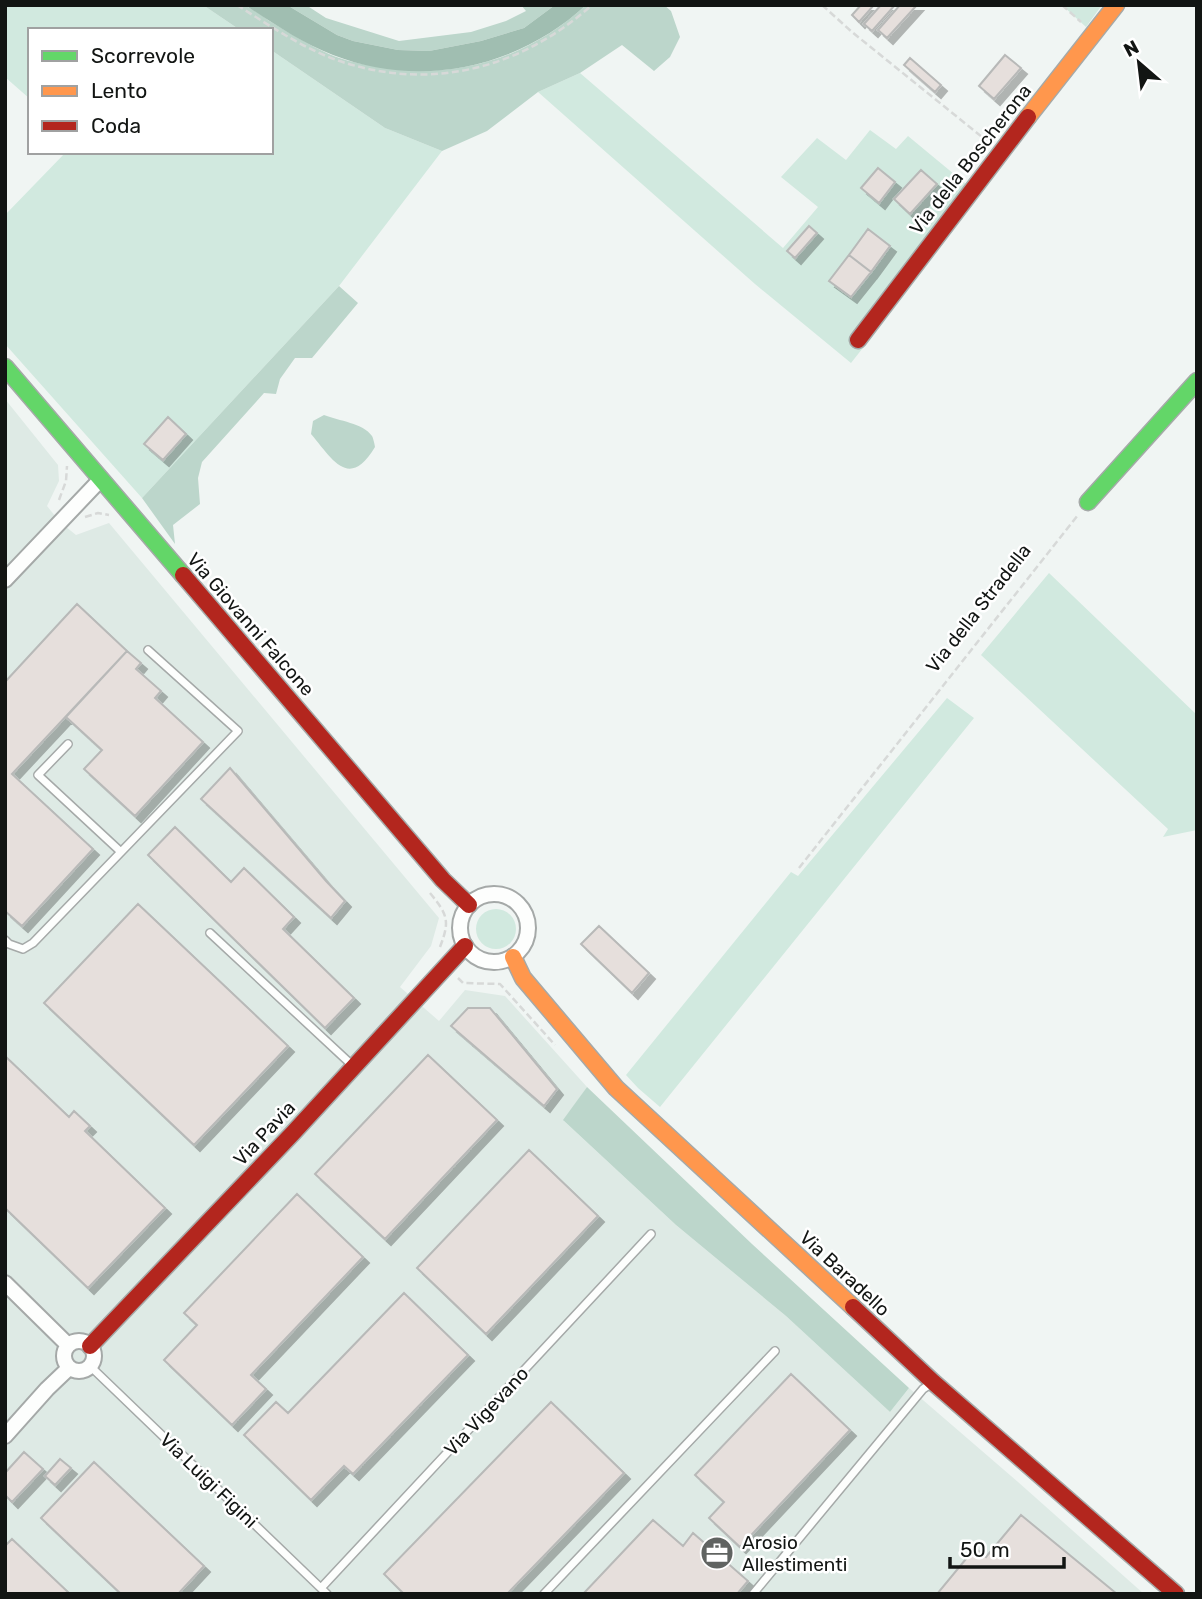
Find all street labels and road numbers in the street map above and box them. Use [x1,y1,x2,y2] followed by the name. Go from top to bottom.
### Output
[905,80,1036,239] street label: Via della Boscherona
[921,539,1036,677] street label: Via della Stradella
[182,548,319,701] street label: Via Giovanni Falcone
[229,1096,300,1170] street label: Via Pavia
[795,1226,895,1321] street label: Via Baradello
[439,1362,533,1461] street label: Via Vigevano
[155,1428,262,1533] street label: Via Luigi Figini

